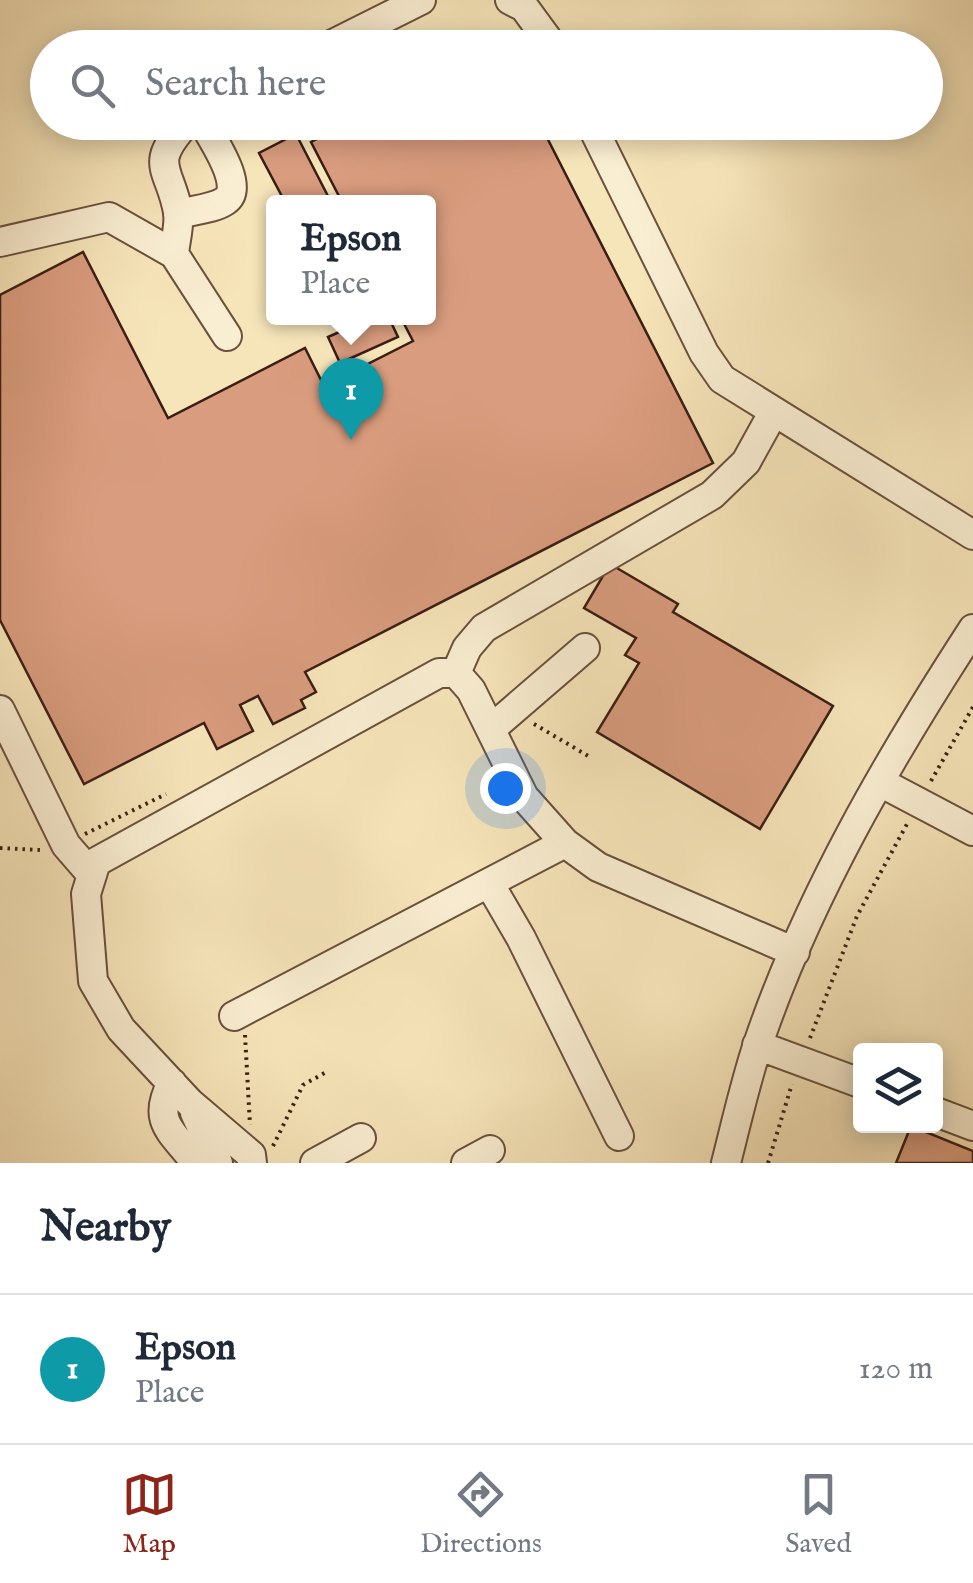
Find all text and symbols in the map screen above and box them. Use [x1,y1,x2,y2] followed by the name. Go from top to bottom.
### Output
[30,30,943,140] search box
[65,58,120,113] icon: search
[145,61,326,109] text: Search here
[266,195,436,325] popup
[301,216,401,264] text: Epson
[301,264,370,305] text: Place
[318,358,384,440] pin: 1
[480,763,531,814] your location
[853,1043,943,1133] map controls
[853,1043,943,1133] button: layers
[40,1202,171,1255] text: Nearby
[135,1325,236,1373] text: Epson
[67,1349,78,1390] text: 1
[859,1349,933,1390] text: 120 m
[135,1373,205,1414] text: Place
[122,1467,177,1562] tab: Map
[420,1467,542,1562] tab: Directions
[785,1467,851,1562] tab: Saved

